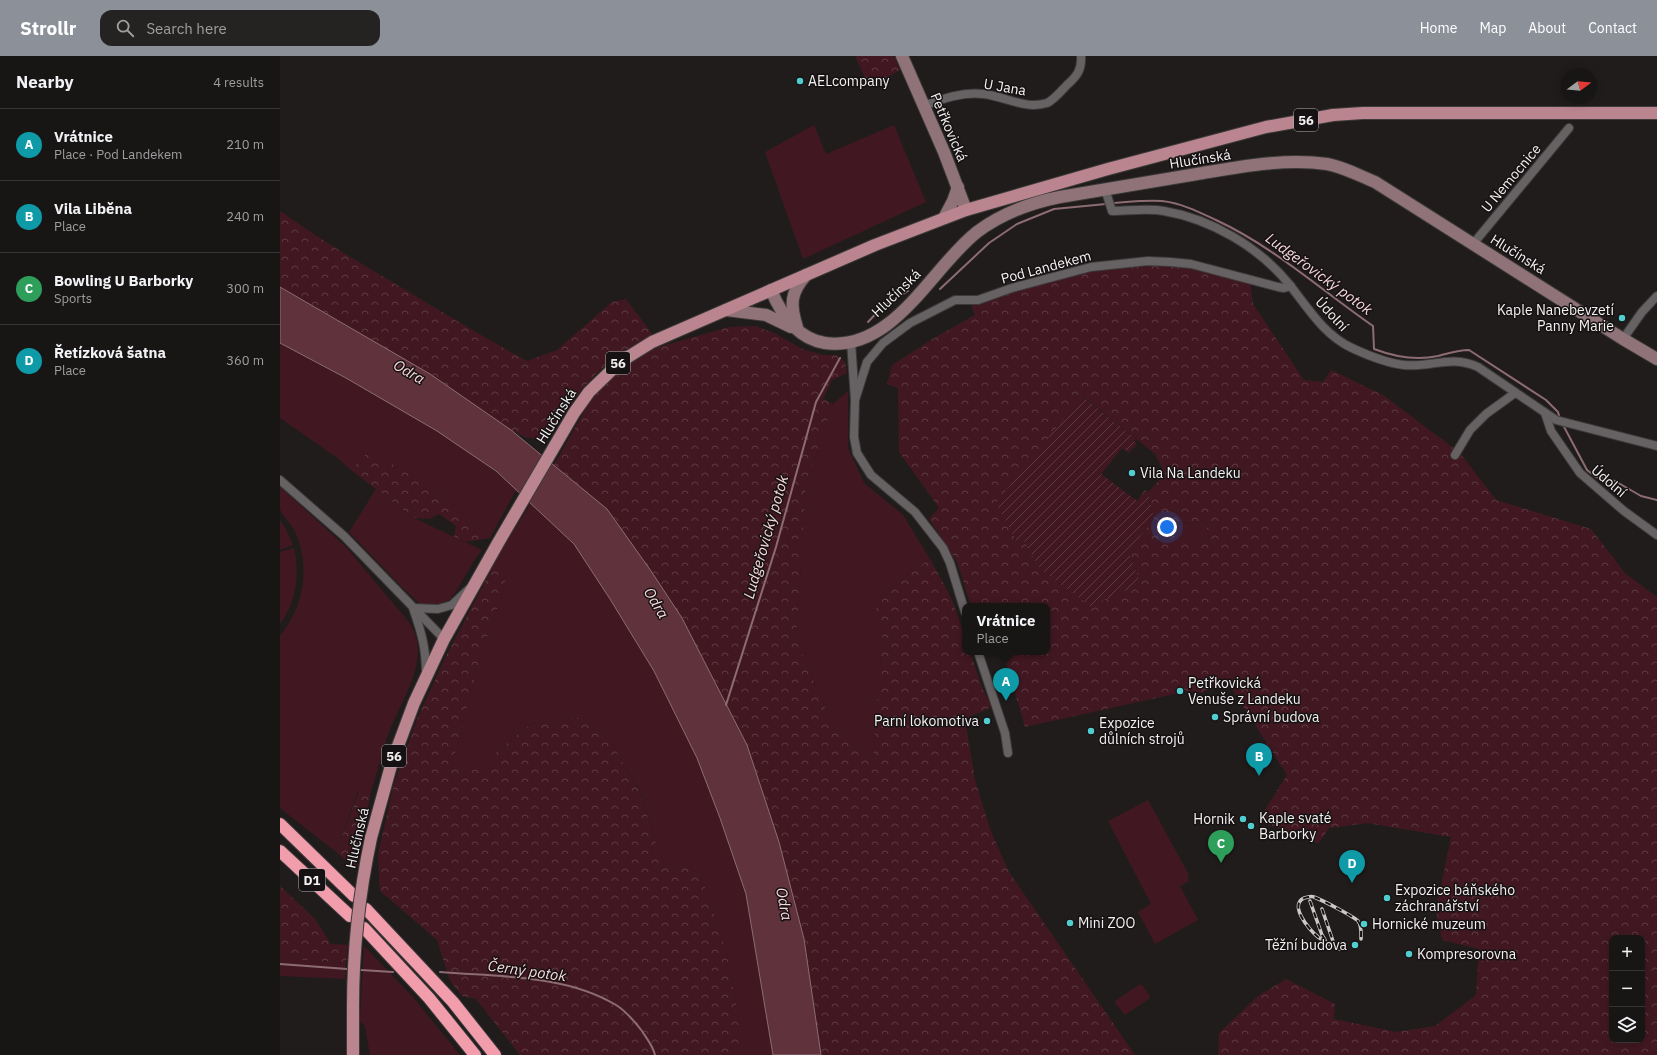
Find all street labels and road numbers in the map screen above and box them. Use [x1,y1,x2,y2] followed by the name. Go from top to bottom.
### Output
[982,74,1028,100] street label: U Jana
[926,90,972,165] street label: Petřkovická
[1294,109,1318,131] road number: 56
[1477,140,1545,216] street label: U Nemocnice
[1168,145,1232,173] street label: Hlučínská
[1487,230,1549,278] street label: Hlučínská
[999,246,1093,288] street label: Pod Landekem
[868,265,925,321] street label: Hlučínská
[1312,292,1354,335] street label: Údolní
[606,352,630,374] road number: 56
[532,385,580,447] street label: Hlučínská
[1588,460,1631,501] street label: Údolní
[382,745,406,767] road number: 56
[341,805,373,870] street label: Hlučínská
[299,869,325,891] road number: D1

